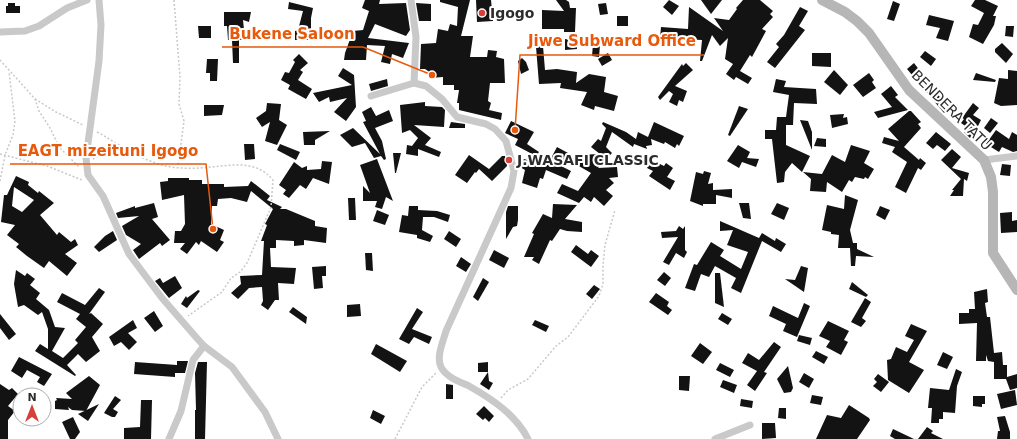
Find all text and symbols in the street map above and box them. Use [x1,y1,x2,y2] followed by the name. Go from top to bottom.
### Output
[490,5,535,21] place label: Igogo
[477,8,487,18] marker: Igogo
[222,20,363,47] callout: Bukene Saloon
[229,25,355,43] text: Bukene Saloon
[520,28,704,55] callout: Jiwe Subward Office
[527,32,696,50] text: Jiwe Subward Office
[909,67,995,153] street label: BENDERA TATU
[10,137,206,164] callout: EAGT mizeituni Igogo
[18,142,198,160] text: EAGT mizeituni Igogo
[516,152,659,168] place label: J.WASAFI CLASSIC
[504,155,514,165] marker: J.WASAFI CLASSIC
[12,387,52,427] north arrow
[27,391,37,404] text: N

